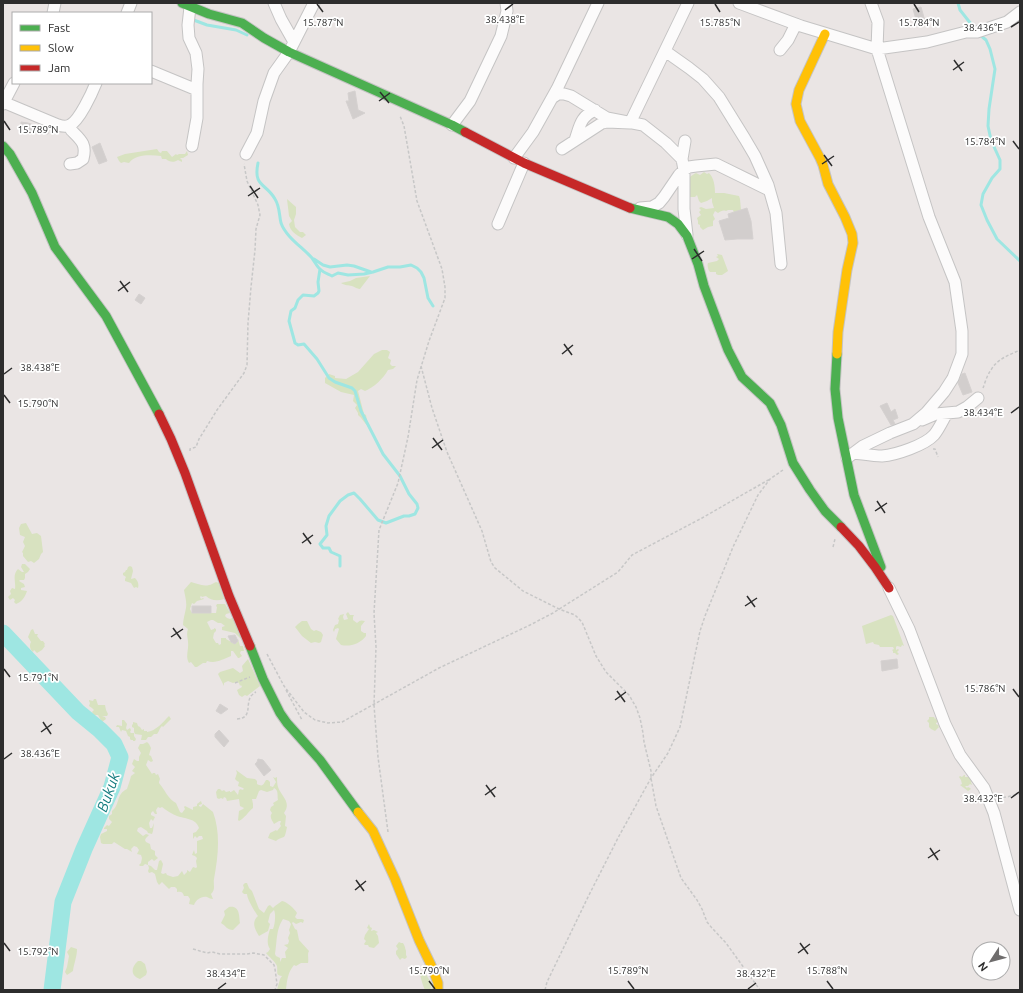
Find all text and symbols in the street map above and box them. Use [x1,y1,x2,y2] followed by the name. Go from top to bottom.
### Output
[12,12,152,84] legend
[485,14,525,25] text: 38.438°E
[302,17,344,28] text: 15.787°N
[699,17,741,28] text: 15.785°N
[898,17,940,28] text: 15.784°N
[48,21,70,34] text: Fast
[963,22,1003,33] text: 38.436°E
[48,41,74,54] text: Slow
[48,61,70,74] text: Jam
[17,124,59,135] text: 15.789°N
[964,136,1006,147] text: 15.784°N
[20,362,60,373] text: 38.438°E
[17,398,59,409] text: 15.790°N
[963,407,1003,418] text: 38.434°E
[17,672,59,683] text: 15.791°N
[964,683,1006,694] text: 15.786°N
[20,748,60,759] text: 38.436°E
[93,770,123,814] water label: Bukuk
[963,793,1003,804] text: 38.432°E
[971,941,1011,981] north arrow
[17,946,59,957] text: 15.792°N
[976,960,990,974] text: N
[408,965,450,976] text: 15.790°N
[607,965,649,976] text: 15.789°N
[806,965,848,976] text: 15.788°N
[206,968,246,979] text: 38.434°E
[736,968,776,979] text: 38.432°E

